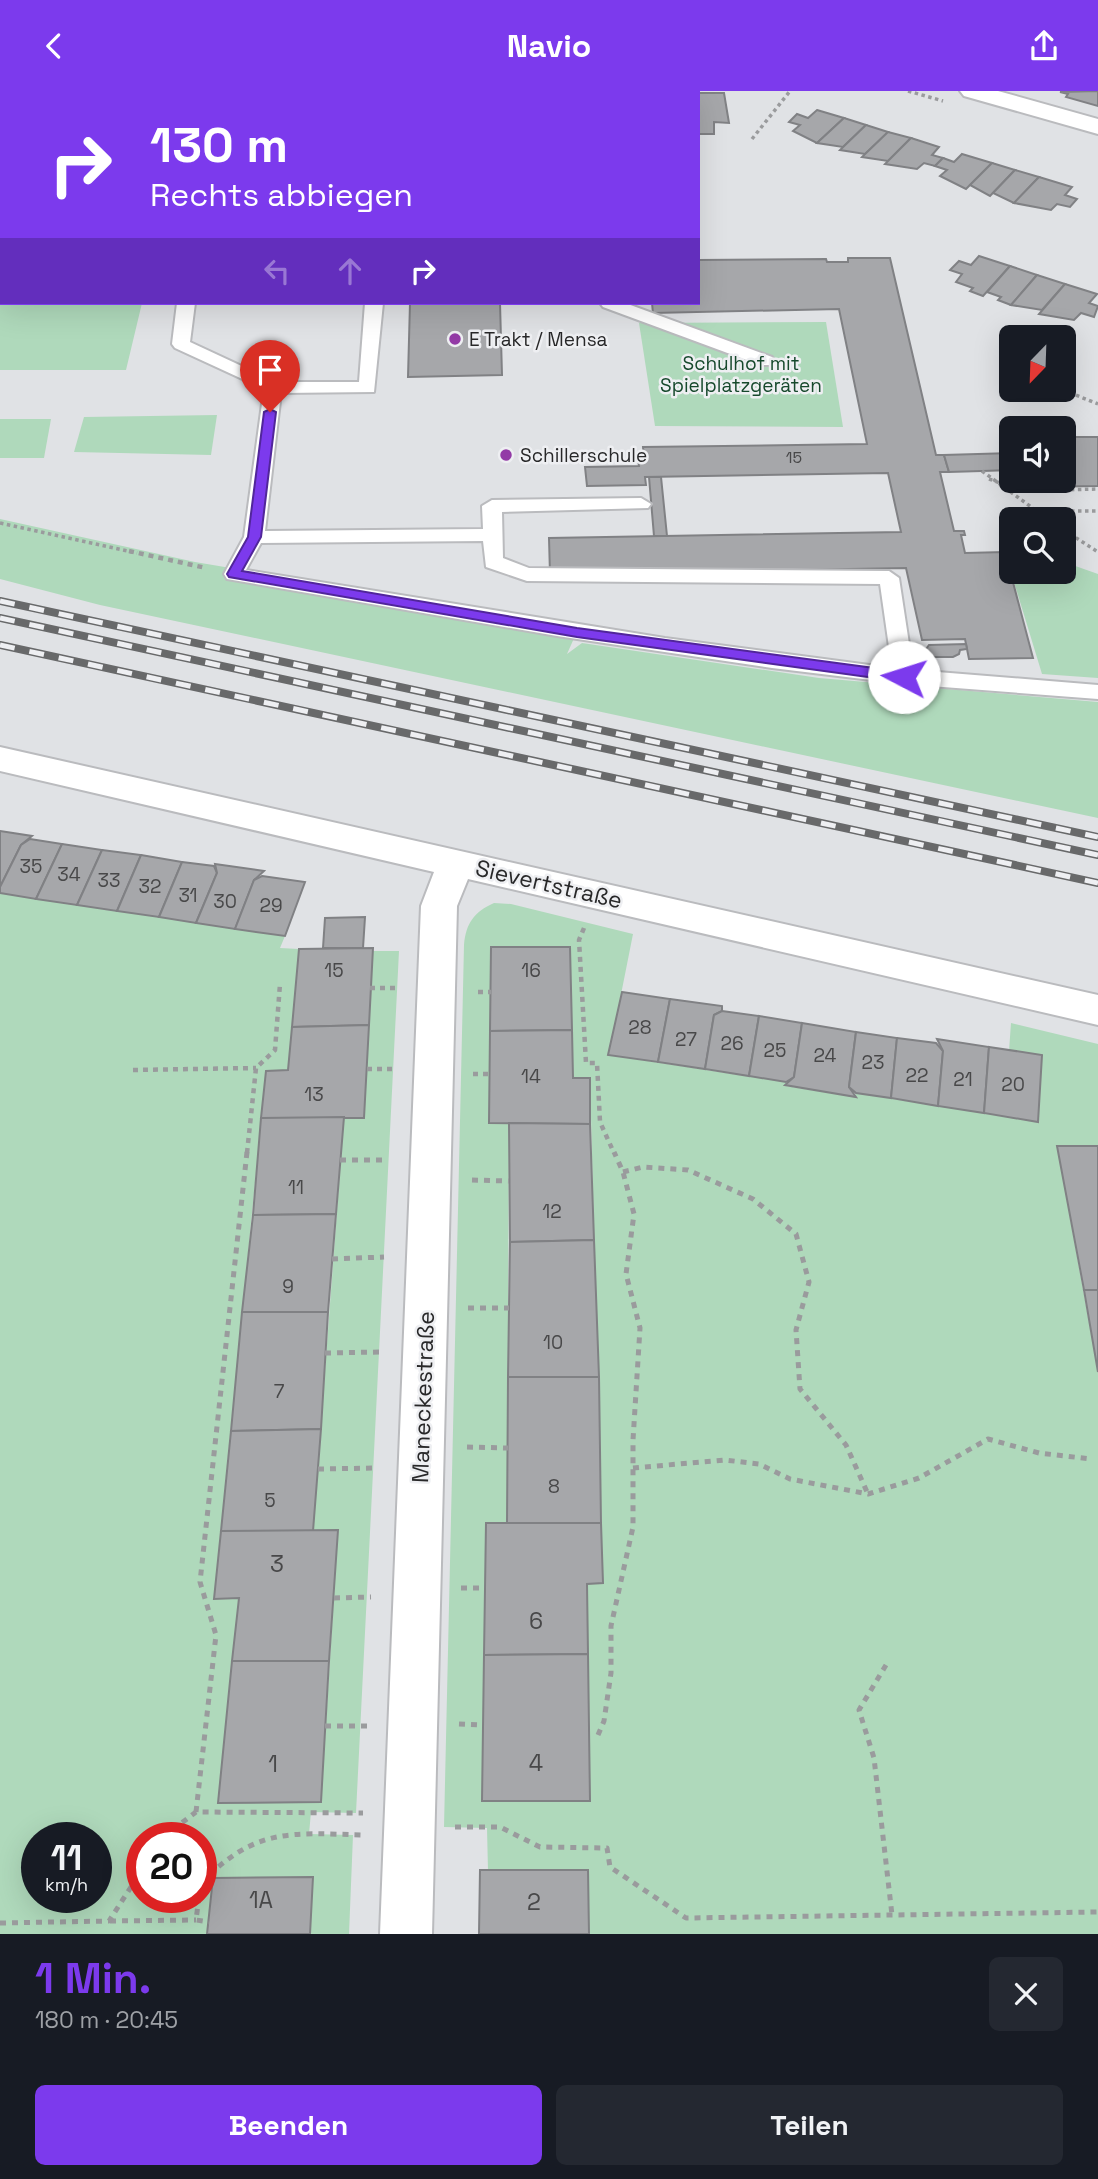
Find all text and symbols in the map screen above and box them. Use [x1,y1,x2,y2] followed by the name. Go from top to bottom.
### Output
[507,26,591,66] text: Navio
[35,27,73,65] icon: back
[1025,27,1063,65] icon: share
[150,114,288,176] text: 130 m
[35,119,126,210] icon: right
[150,175,413,215] text: Rechts abbiegen
[258,252,296,290] icon: left
[331,252,369,290] icon: ahead
[404,252,442,290] icon: right
[999,325,1076,403] north arrow
[999,325,1076,584] map controls
[469,327,608,352] place label: E Trakt / Mensa
[447,331,463,347] marker: E Trakt / Mensa
[240,340,300,412] pin
[251,351,289,389] icon: arrive
[660,351,822,398] park label: Schulhof mit Spielplatzgeräten
[999,416,1076,493] button: sound
[520,443,647,468] place label: Schillerschule
[498,447,514,463] marker: Schillerschule
[786,447,802,468] house number: 15
[999,507,1076,584] button: search
[867,640,941,714] position arrow
[473,853,625,915] street label: Sievertstraße
[20,854,42,879] house number: 35
[57,862,81,887] house number: 34
[98,868,120,893] house number: 33
[139,874,161,899] house number: 32
[178,883,198,908] house number: 31
[213,889,237,914] house number: 30
[259,893,283,918] house number: 29
[324,958,344,983] house number: 15
[521,958,541,983] house number: 16
[628,1015,652,1040] house number: 28
[675,1027,697,1052] house number: 27
[720,1031,744,1056] house number: 26
[764,1038,786,1063] house number: 25
[814,1043,837,1068] house number: 24
[862,1050,884,1075] house number: 23
[906,1063,928,1088] house number: 22
[521,1064,541,1089] house number: 14
[953,1067,973,1092] house number: 21
[1001,1072,1025,1097] house number: 20
[304,1082,324,1107] house number: 13
[288,1175,304,1200] house number: 11
[542,1199,562,1224] house number: 12
[282,1274,294,1299] house number: 9
[405,1311,441,1483] street label: Maneckestraße
[543,1330,563,1355] house number: 10
[274,1379,285,1404] house number: 7
[548,1474,560,1499] house number: 8
[264,1488,276,1513] house number: 5
[270,1549,284,1579] house number: 3
[529,1606,543,1636] house number: 6
[529,1748,543,1778] house number: 4
[268,1749,278,1779] house number: 1
[126,1822,217,1913] speed limit sign: 20
[51,1836,82,1880] text: 11
[45,1873,88,1896] text: km/h
[249,1885,273,1915] house number: 1A
[527,1887,541,1917] house number: 2
[35,1952,151,2005] text: 1 Min.
[989,1957,1063,2031] button: close
[35,2005,178,2035] text: 180 m · 20:45
[35,2085,542,2165] button: Beenden
[556,2085,1063,2165] button: Teilen

